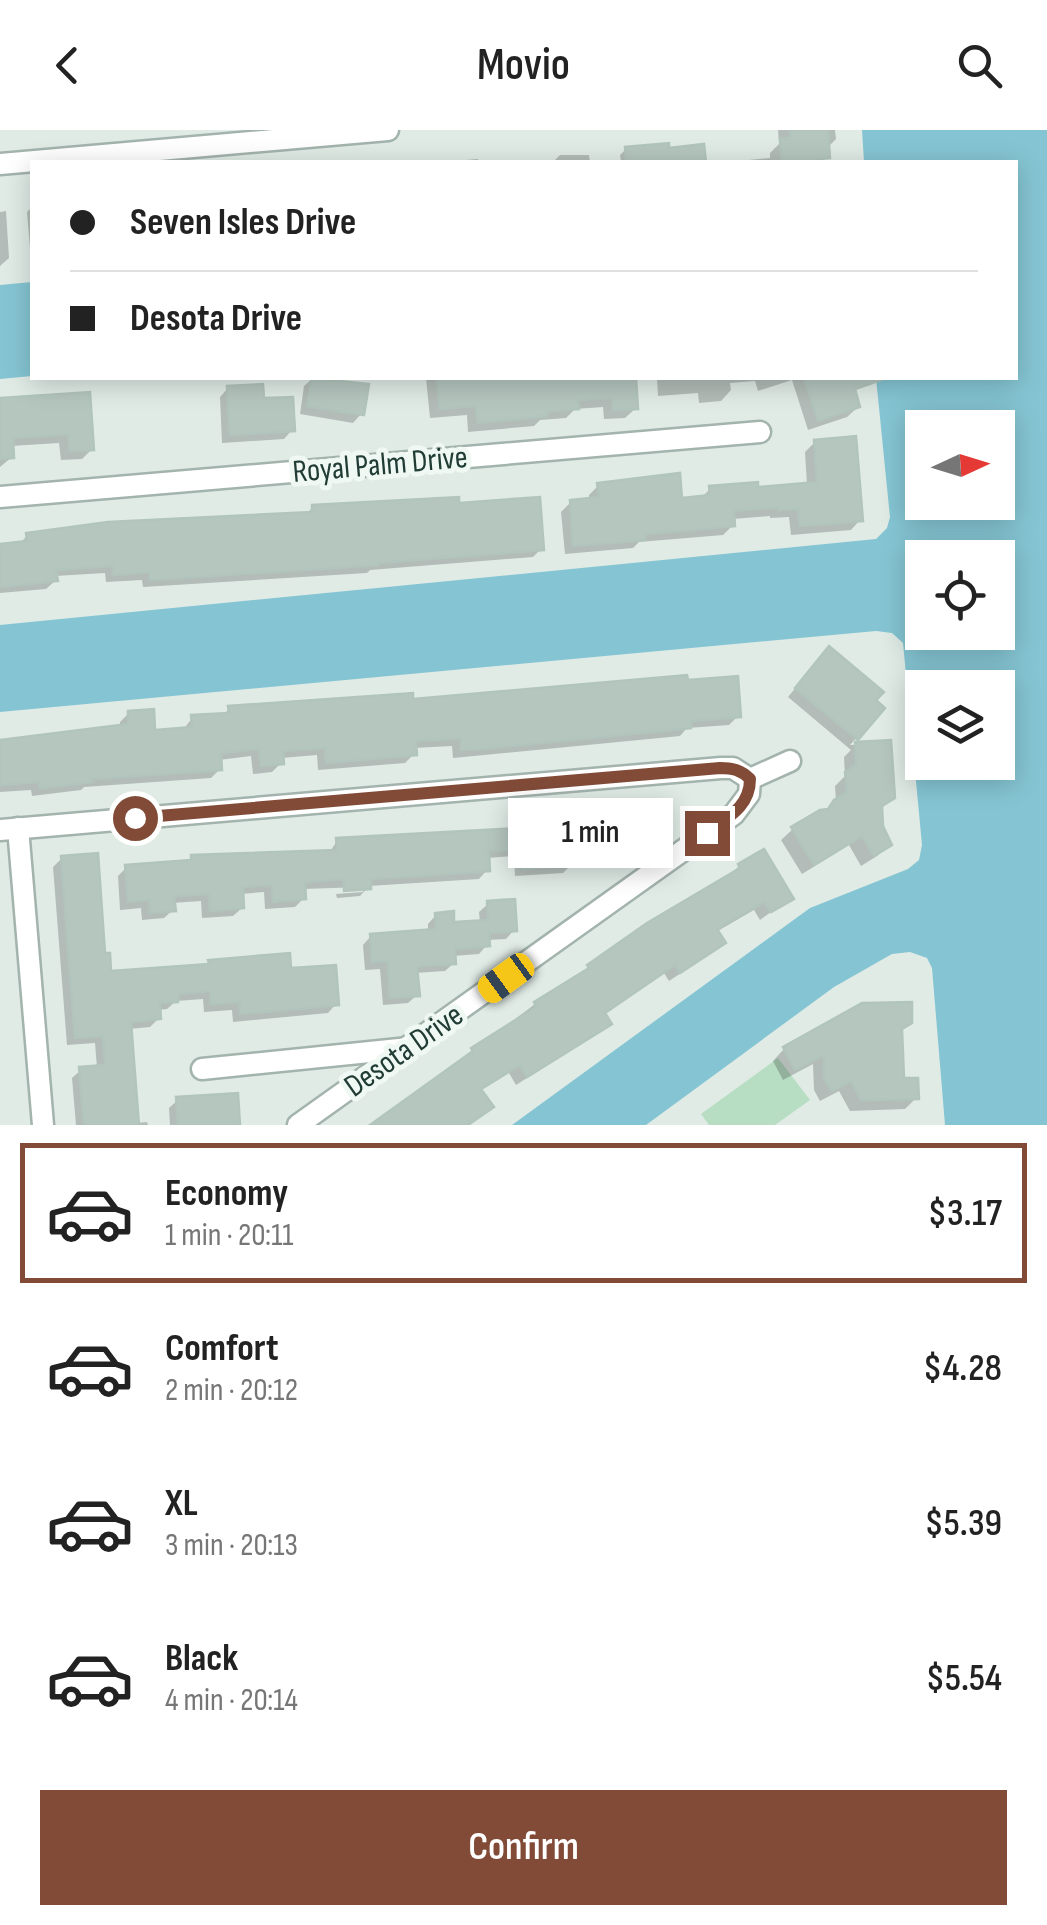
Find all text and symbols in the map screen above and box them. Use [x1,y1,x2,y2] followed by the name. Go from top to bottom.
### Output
[40,38,95,93] icon: back
[477,38,570,93] text: Movio
[952,38,1007,93] icon: search
[130,200,356,245] text: Seven Isles Drive
[130,296,302,341] text: Desota Drive
[905,410,1015,520] north arrow
[905,410,1015,780] map controls
[291,438,469,492] street label: Royal Palm Drive
[905,540,1015,650] button: locate
[905,670,1015,780] button: layers
[113,796,158,841] route start
[507,798,672,868] callout: 1 min
[685,811,730,856] route end
[561,813,620,852] text: 1 min
[473,948,539,1008] car
[337,996,471,1106] street label: Desota Drive
[45,1168,135,1258] icon: car
[165,1171,288,1216] text: Economy
[928,1191,1002,1236] text: $3.17
[165,1216,294,1255] text: 1 min · 20:11
[45,1323,135,1413] icon: car
[165,1326,279,1371] text: Comfort
[923,1346,1002,1391] text: $4.28
[165,1371,298,1410] text: 2 min · 20:12
[45,1478,135,1568] icon: car
[165,1481,198,1526] text: XL
[925,1501,1002,1546] text: $5.39
[165,1526,298,1565] text: 3 min · 20:13
[45,1633,135,1723] icon: car
[165,1636,238,1681] text: Black
[926,1656,1002,1701] text: $5.54
[165,1681,298,1720] text: 4 min · 20:14
[40,1790,1007,1905] button: Confirm

